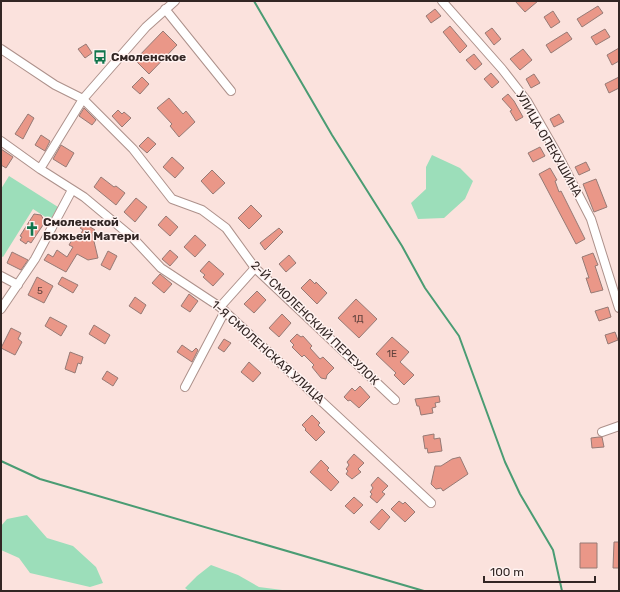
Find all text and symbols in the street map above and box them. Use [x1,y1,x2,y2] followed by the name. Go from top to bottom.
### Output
[92,49,108,65] bus stop icon: Смоленское
[111,50,186,64] place label: Смоленское
[513,89,585,199] street label: УЛИЦА ОПЕКУШИНА
[43,215,140,243] place label: Смоленской Божьей Матери
[24,221,40,237] church icon: Смоленской Божьей Матери
[248,258,382,388] street label: 2-Й СМОЛЕНСКИЙ ПЕРЕУЛОК
[37,285,43,297] house number: 5
[209,298,327,406] street label: 1-Я СМОЛЕНСКАЯ УЛИЦА
[352,313,364,325] house number: 1Д
[387,348,397,360] house number: 1Е
[484,558,595,584] scale bar
[490,565,524,579] text: 100 m

